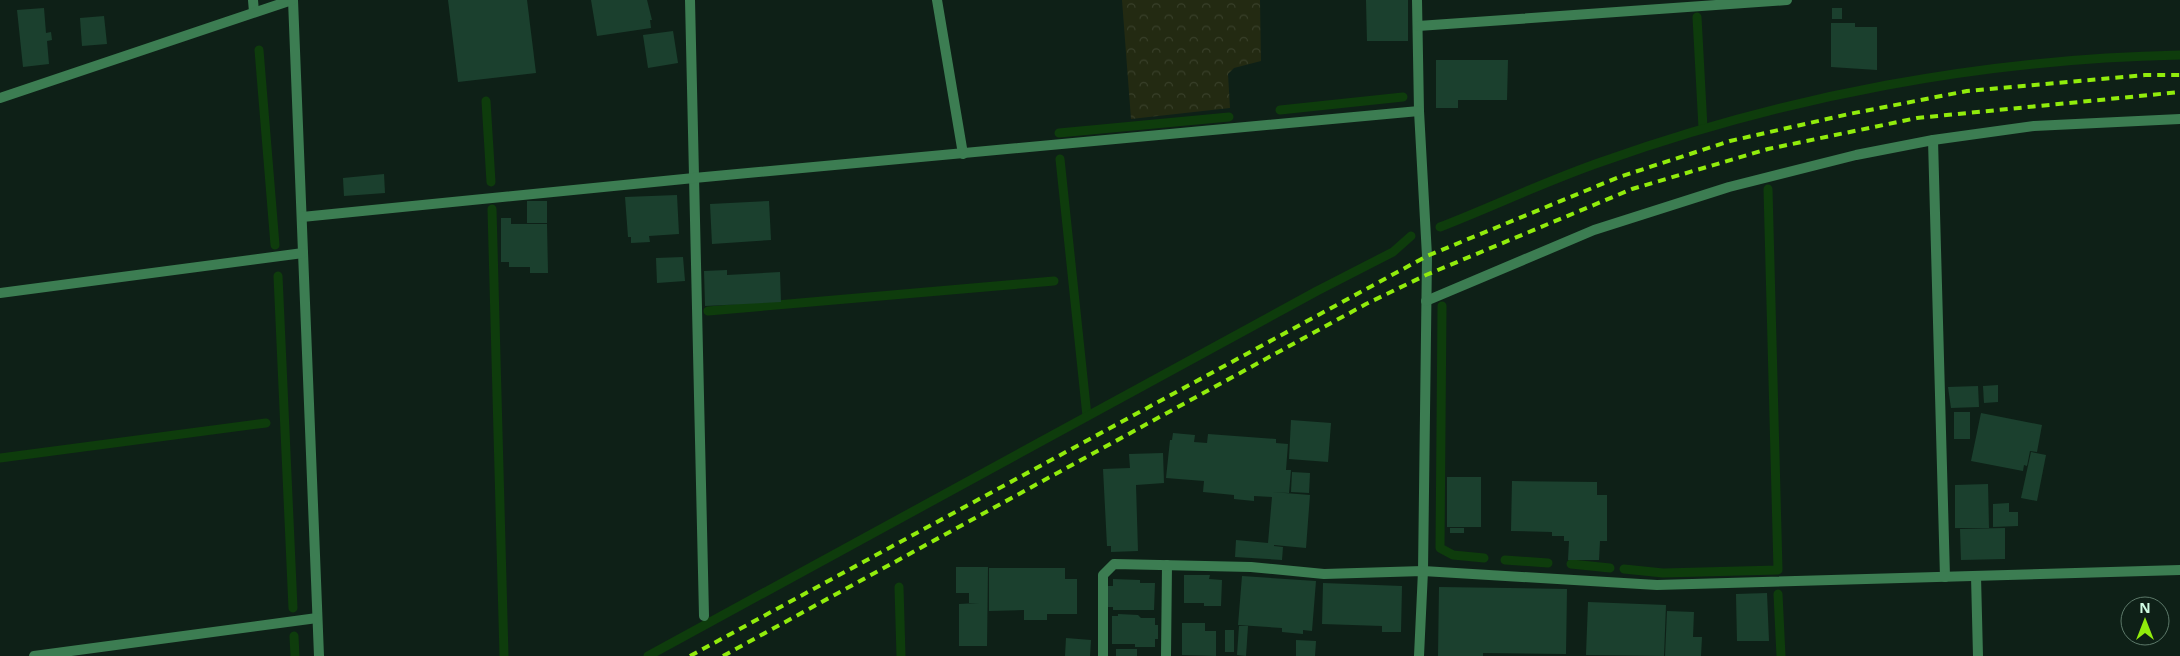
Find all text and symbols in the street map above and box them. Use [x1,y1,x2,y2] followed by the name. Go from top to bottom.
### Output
[2120,596,2170,646] north arrow
[2139,598,2151,617] text: N

